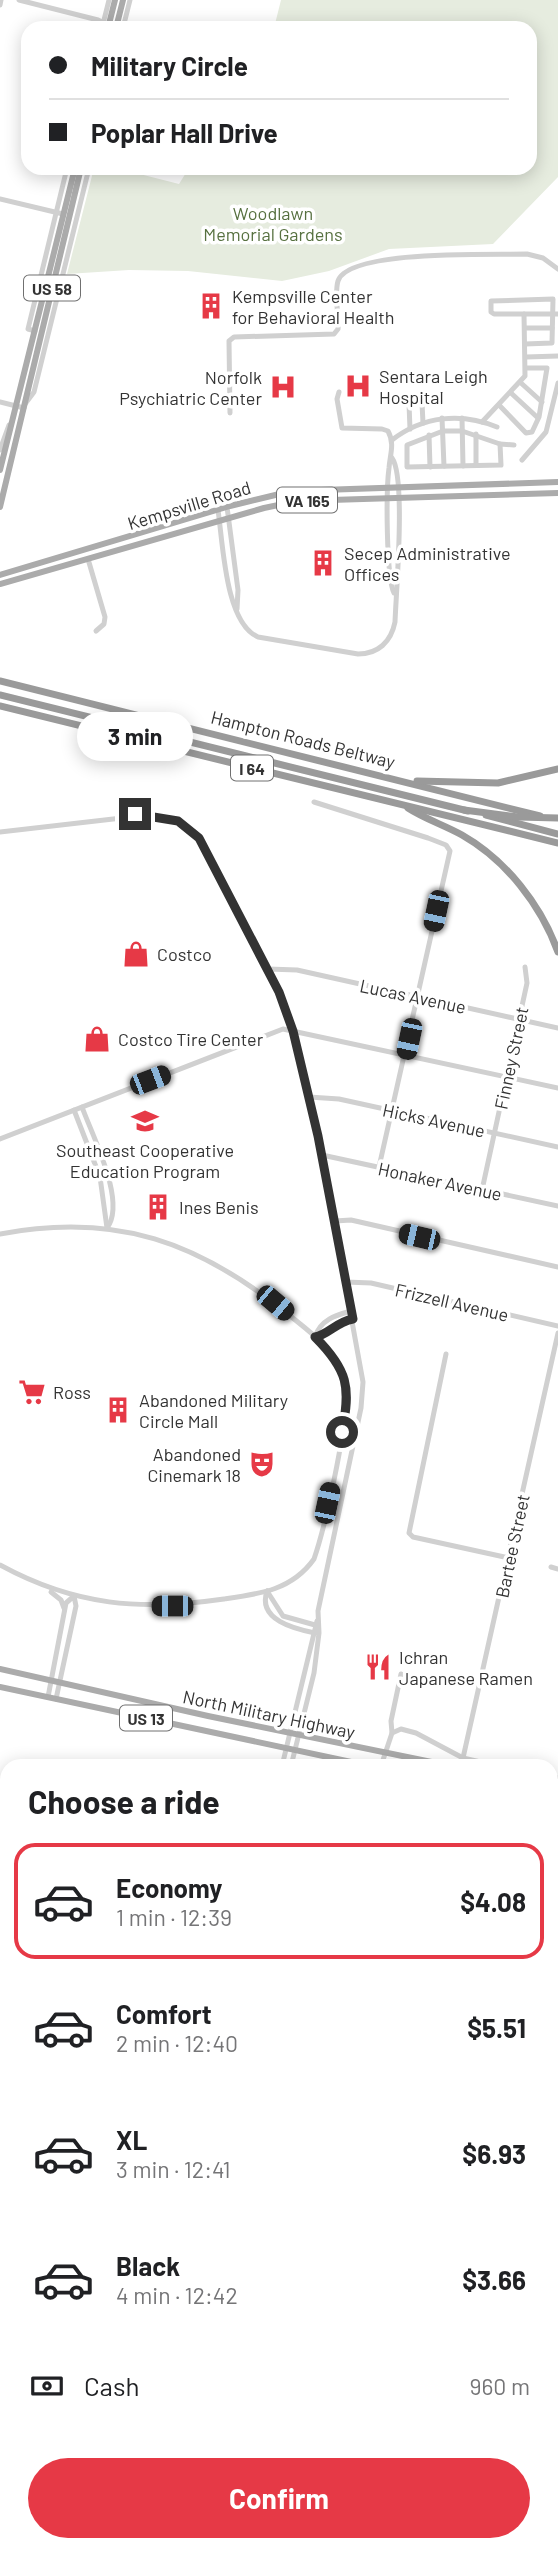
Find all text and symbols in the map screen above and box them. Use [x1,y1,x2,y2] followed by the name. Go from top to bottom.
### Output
[91,50,248,81] text: Military Circle
[91,117,278,148] text: Poplar Hall Drive
[203,202,343,245] park label: Woodlawn Memorial Gardens
[24,276,80,300] road number: US 58
[232,285,394,328] place label: Kempsville Center for Behavioral Health
[196,291,226,321] building icon: Kempsville Center for Behavioral Health
[379,365,488,408] place label: Sentara Leigh Hospital
[119,366,262,409] place label: Norfolk Psychiatric Center
[343,371,373,401] hospital icon: Sentara Leigh Hospital
[268,372,298,402] hospital icon: Norfolk Psychiatric Center
[125,476,253,534] street label: Kempsville Road
[277,488,337,512] road number: VA 165
[344,542,511,585] place label: Secep Administrative Offices
[308,548,338,578] building icon: Secep Administrative Offices
[209,705,397,773] street label: Hampton Roads Beltway
[77,712,193,762] callout: 3 min
[108,722,162,750] text: 3 min
[231,755,273,780] road number: I 64
[119,798,151,830] route end
[422,888,451,934] car
[121,939,151,969] shop icon: Costco
[157,943,212,965] place label: Costco
[358,974,468,1018] street label: Lucas Avenue
[489,1005,533,1111] street label: Finney Street
[395,1016,424,1062] car
[82,1024,112,1054] shop icon: Costco Tire Center
[118,1028,264,1050] place label: Costco Tire Center
[127,1063,174,1097] car
[381,1098,487,1142] street label: Hicks Avenue
[130,1106,160,1136] school or university icon: Southeast Cooperative Education Program
[56,1139,234,1182] place label: Southeast Cooperative Education Program
[376,1157,504,1205] street label: Honaker Avenue
[143,1192,173,1222] building icon: Ines Benis
[179,1196,259,1218] place label: Ines Benis
[397,1222,442,1252] car
[393,1278,511,1326] street label: Frizzell Avenue
[253,1281,298,1325] car
[17,1377,47,1407] supermarket icon: Ross
[53,1381,91,1403] place label: Ross
[139,1389,288,1432] place label: Abandoned Military Circle Mall
[103,1395,133,1425] building icon: Abandoned Military Circle Mall
[326,1416,358,1448] route start
[147,1443,241,1486] place label: Abandoned Cinemark 18
[247,1449,277,1479] theatre icon: Abandoned Cinemark 18
[313,1480,342,1526] car
[490,1492,534,1600] street label: Bartee Street
[152,1596,194,1617] car
[399,1646,533,1689] place label: Ichran Japanese Ramen
[363,1652,393,1682] restaurant icon: Ichran Japanese Ramen
[181,1685,357,1743] street label: North Military Highway
[120,1706,172,1730] road number: US 13
[28,1782,220,1820] text: Choose a ride
[32,1870,95,1933] icon: car
[116,1872,222,1903] text: Economy
[460,1886,526,1917] text: $4.08
[116,1903,232,1931] text: 1 min · 12:39
[32,1996,95,2059] icon: car
[116,1998,212,2029] text: Comfort
[467,2012,526,2043] text: $5.51
[116,2029,238,2057] text: 2 min · 12:40
[32,2122,95,2185] icon: car
[116,2124,147,2155] text: XL
[462,2138,526,2169] text: $6.93
[116,2155,231,2183] text: 3 min · 12:41
[32,2248,95,2311] icon: car
[116,2250,180,2281] text: Black
[462,2264,526,2295] text: $3.66
[116,2281,238,2309] text: 4 min · 12:42
[28,2367,66,2405] icon: cash
[84,2370,139,2401] text: Cash
[470,2372,530,2400] text: 960 m
[28,2458,530,2538] button: Confirm

